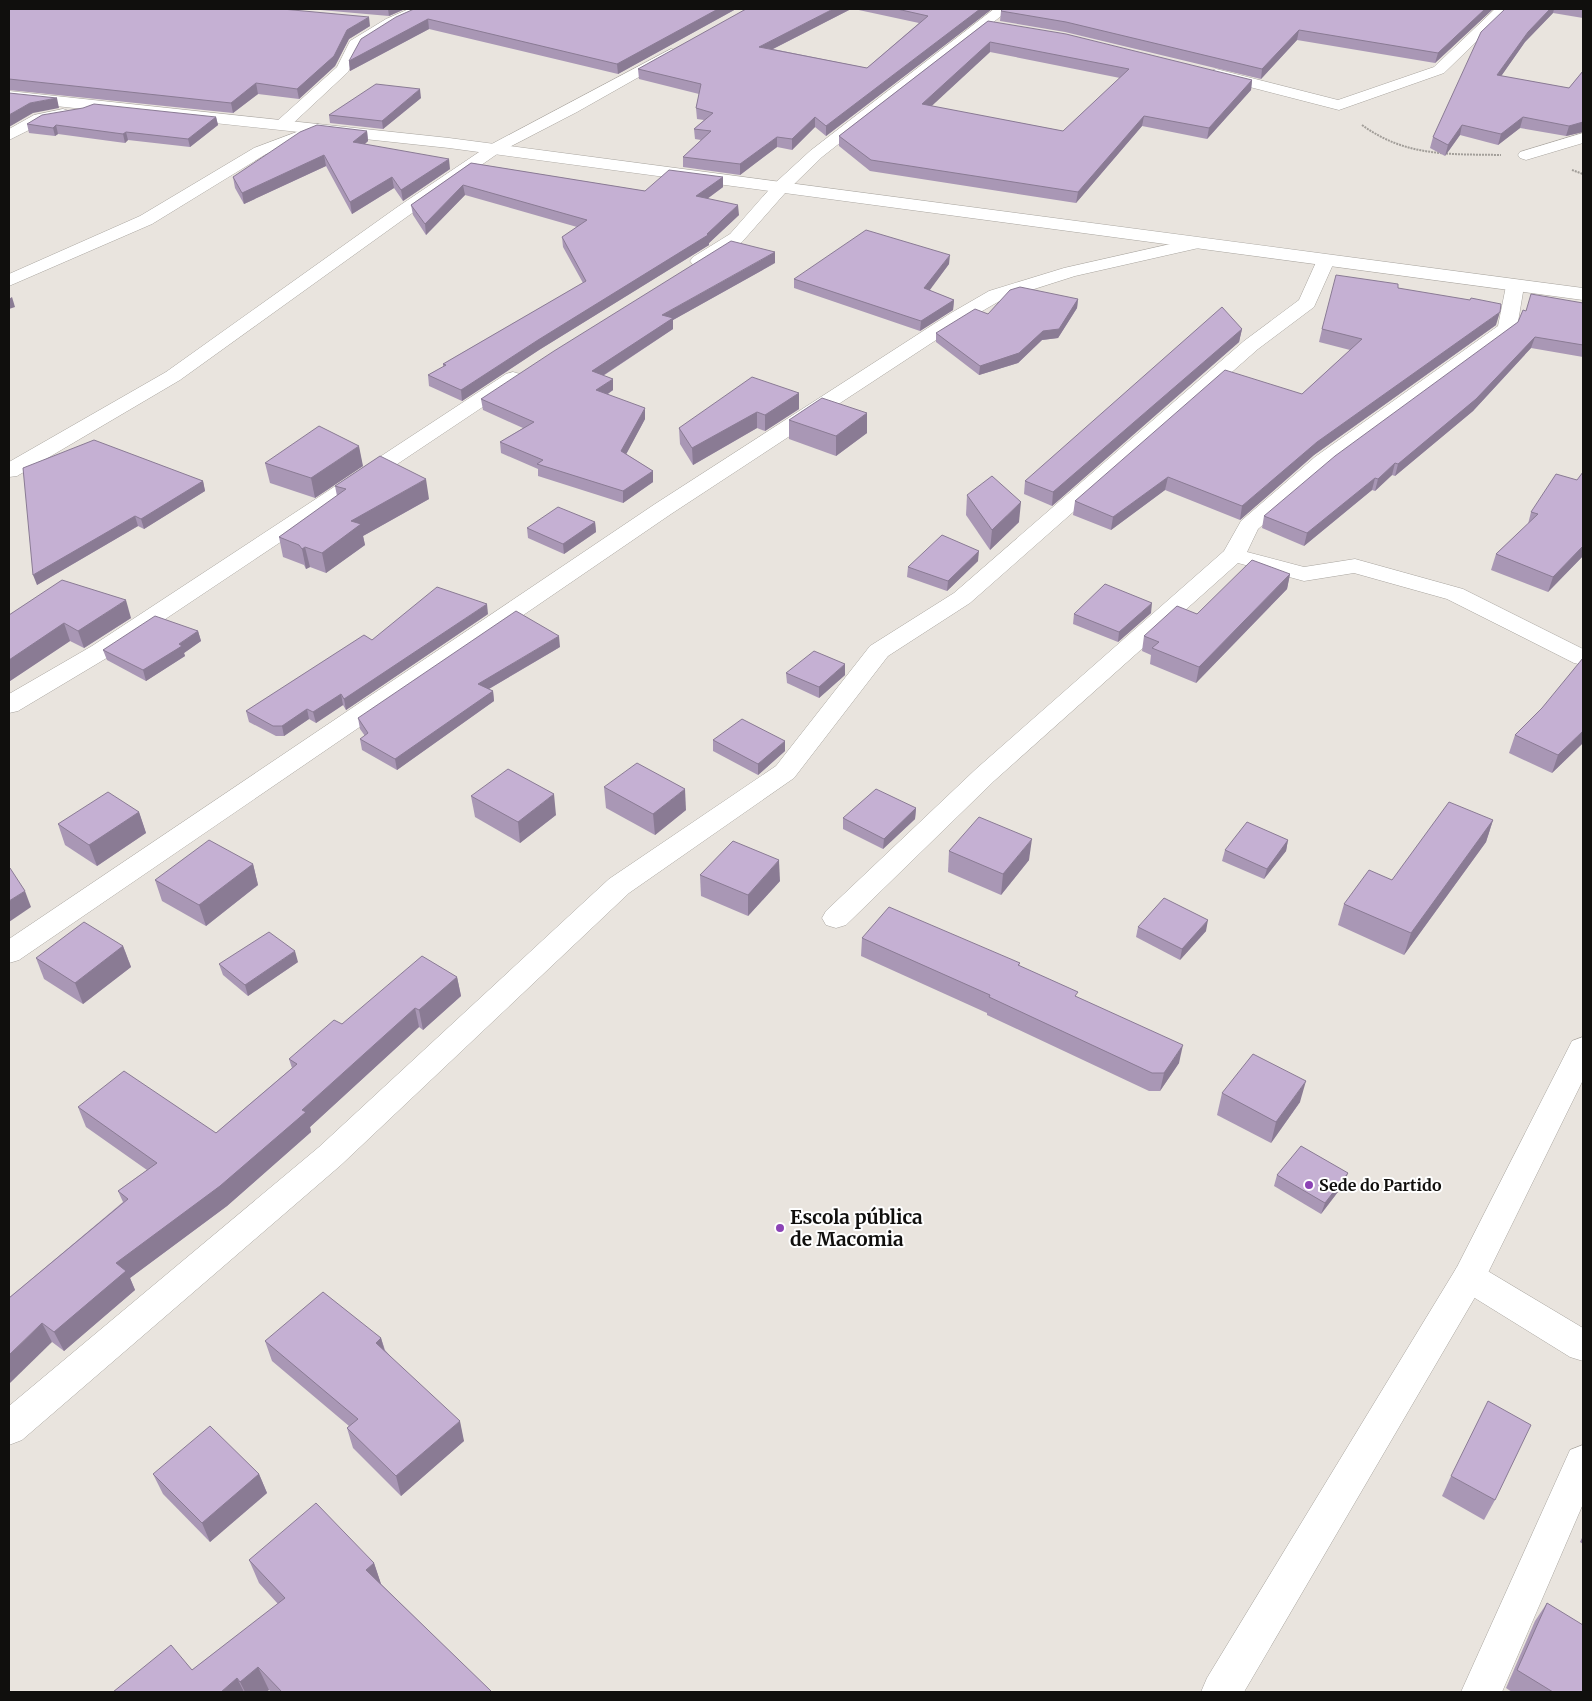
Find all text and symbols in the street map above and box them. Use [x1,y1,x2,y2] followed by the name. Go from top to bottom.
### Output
[1319,1175,1442,1195] place label: Sede do Partido
[1303,1179,1315,1191] marker: Sede do Partido
[790,1205,923,1251] place label: Escola pública de Macomia
[774,1222,786,1234] marker: Escola pública de Macomia

